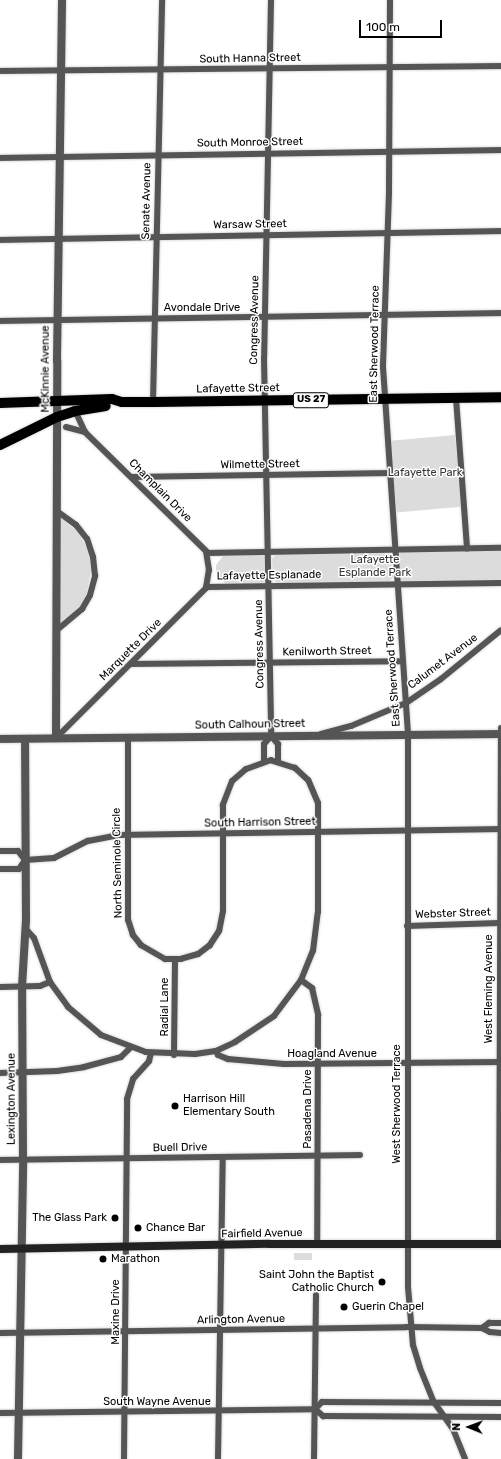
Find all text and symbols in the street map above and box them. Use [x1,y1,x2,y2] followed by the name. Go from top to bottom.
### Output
[361,12,444,38] scale bar
[366,20,400,34] text: 100 m
[199,52,301,66] street label: South Hanna Street
[197,135,303,151] street label: South Monroe Street
[140,162,154,240] street label: Senate Avenue
[213,218,287,232] street label: Warsaw Street
[248,275,262,365] street label: Congress Avenue
[367,285,383,403] street label: East Sherwood Terrace
[164,301,240,315] street label: Avondale Drive
[39,325,53,413] street label: McKinnie Avenue
[196,382,280,396] street label: Lafayette Street
[292,392,330,408] road number: US 27
[126,457,194,525] street label: Champlain Drive
[220,458,300,472] street label: Wilmette Street
[388,466,462,480] park label: Lafayette Park
[339,554,411,580] park label: Lafayette Esplande Park
[216,568,322,584] street label: Lafayette Esplanade
[253,599,267,689] street label: Congress Avenue
[382,609,404,727] street label: East Sherwood Terrace
[97,616,165,684] street label: Marquette Drive
[405,631,481,693] street label: Calumet Avenue
[282,645,372,659] street label: Kenilworth Street
[195,717,305,733] street label: South Calhoun Street
[110,808,126,918] street label: North Seminole Circle
[204,815,316,831] street label: South Harrison Street
[415,906,491,922] street label: Webster Street
[482,934,496,1044] street label: West Fleming Avenue
[158,977,172,1037] street label: Radial Lane
[390,1044,404,1164] street label: West Sherwood Terrace
[287,1047,377,1061] street label: Hoagland Avenue
[5,1053,19,1145] street label: Lexington Avenue
[301,1069,315,1149] street label: Pasadena Drive
[183,1093,275,1119] place label: Harrison Hill Elementary South
[170,1101,180,1111] marker: Harrison Hill Elementary South
[153,1141,207,1155] street label: Buell Drive
[32,1211,107,1225] place label: The Glass Park
[110,1213,120,1223] marker: The Glass Park
[146,1221,205,1235] place label: Chance Bar
[133,1223,143,1233] marker: Chance Bar
[221,1227,303,1241] street label: Fairfield Avenue
[111,1252,160,1266] place label: Marathon
[98,1254,108,1264] marker: Marathon
[259,1269,374,1295] place label: Saint John the Baptist Catholic Church
[377,1277,387,1287] marker: Saint John the Baptist Catholic Church
[109,1279,123,1345] street label: Maxine Drive
[352,1300,424,1314] place label: Guerin Chapel
[339,1302,349,1312] marker: Guerin Chapel
[197,1313,285,1327] street label: Arlington Avenue
[103,1395,211,1409] street label: South Wayne Avenue
[449,1407,489,1447] north arrow
[450,1423,463,1431] text: N

